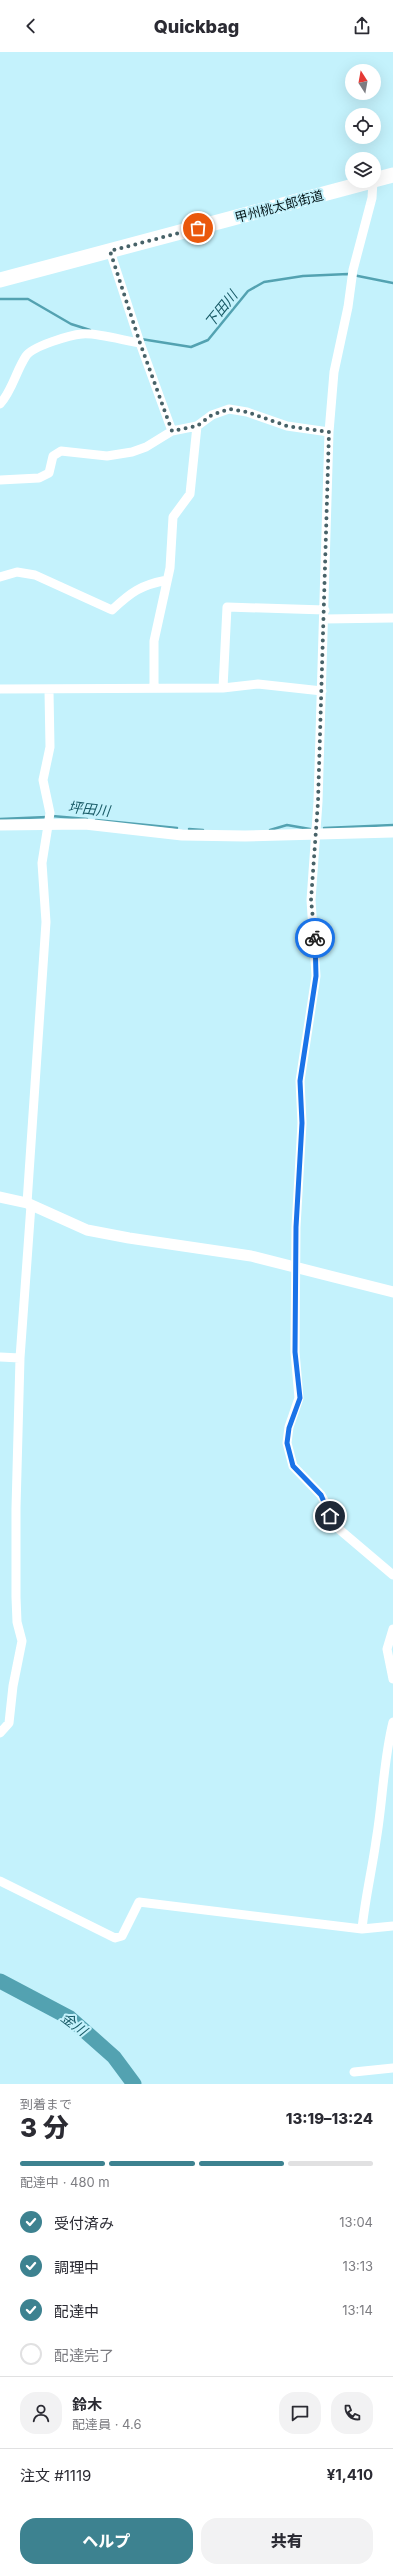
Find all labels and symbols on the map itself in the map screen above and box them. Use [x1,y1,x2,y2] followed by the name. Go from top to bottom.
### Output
[345,64,381,100] north arrow
[233,186,325,226] street label: 甲州桃太郎街道
[181,211,215,245] pin
[201,285,242,330] water label: 下田川
[67,798,113,819] water label: 坪田川
[295,918,335,958] courier
[313,1499,347,1533] pin
[58,2008,92,2040] water label: 金川

